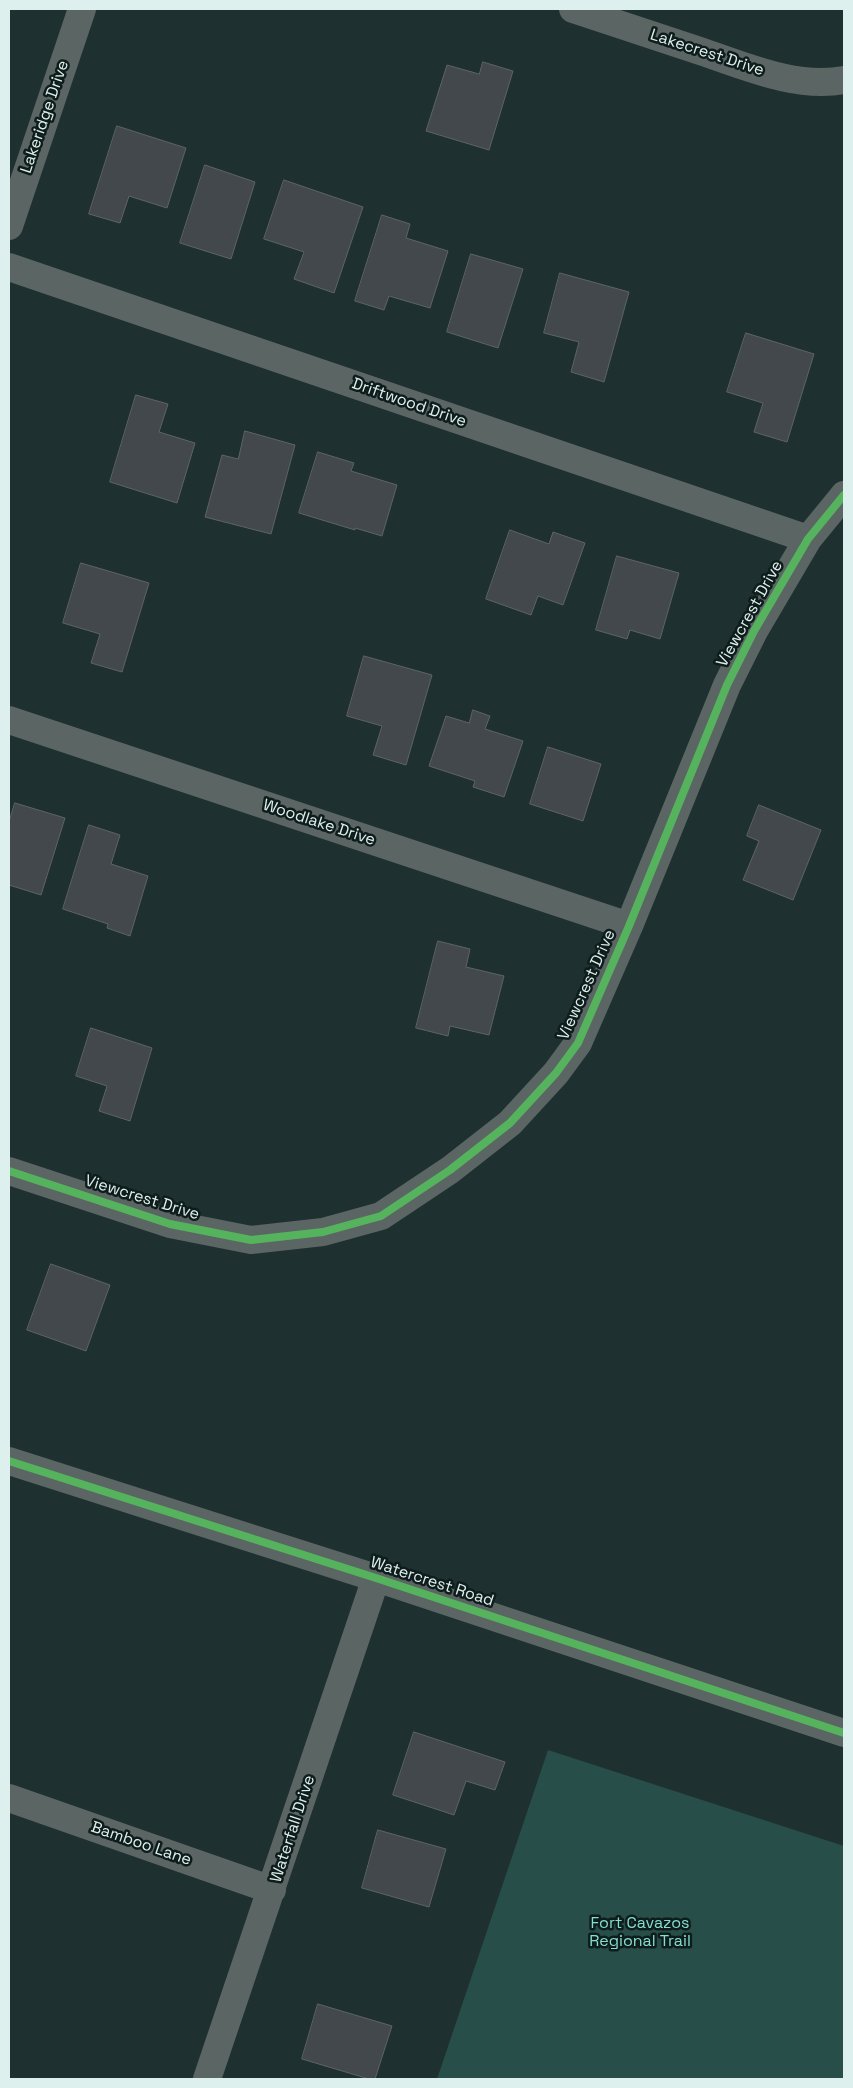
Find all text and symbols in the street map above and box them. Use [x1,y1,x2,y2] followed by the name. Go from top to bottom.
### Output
[648,26,766,80] street label: Lakecrest Drive
[17,58,73,176] street label: Lakeridge Drive
[349,374,469,432] street label: Driftwood Drive
[713,557,787,671] street label: Viewcrest Drive
[260,796,378,850] street label: Woodlake Drive
[554,927,620,1043] street label: Viewcrest Drive
[82,1171,202,1225] street label: Viewcrest Drive
[368,1553,496,1611] street label: Watercrest Road
[267,1773,319,1885] street label: Waterfall Drive
[88,1818,194,1870] street label: Bamboo Lane
[589,1914,691,1952] park label: Fort Cavazos Regional Trail

